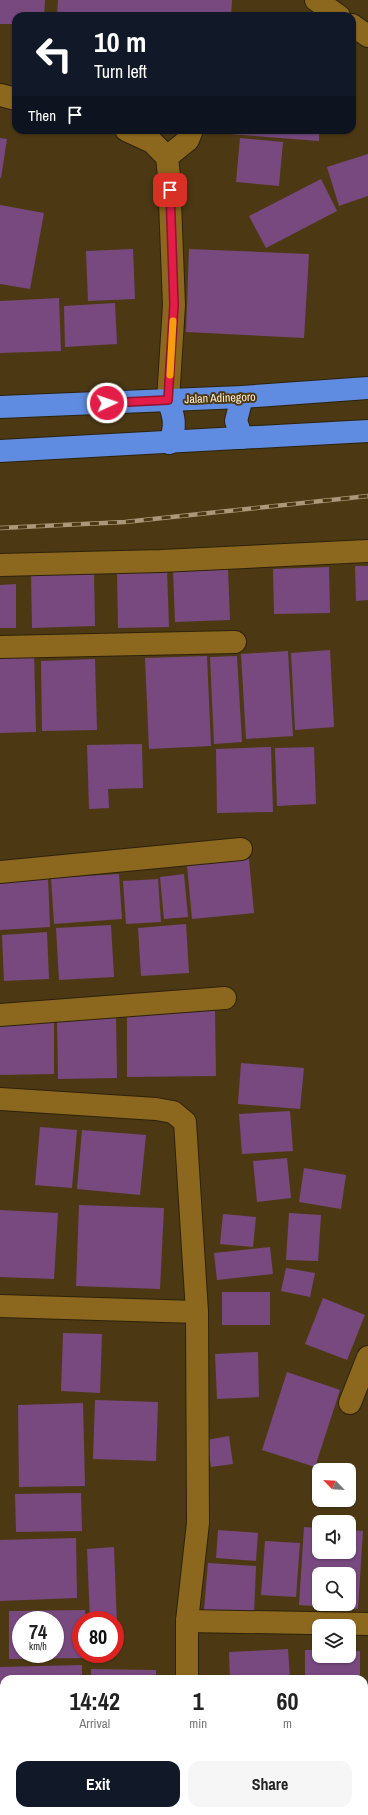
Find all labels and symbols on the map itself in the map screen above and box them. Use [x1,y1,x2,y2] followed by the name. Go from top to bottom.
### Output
[153,173,187,207] pin
[86,382,128,424] position arrow
[184,389,256,407] street label: Jalan Adinegoro
[312,1463,356,1507] north arrow
[72,1611,124,1663] speed limit sign: 80

